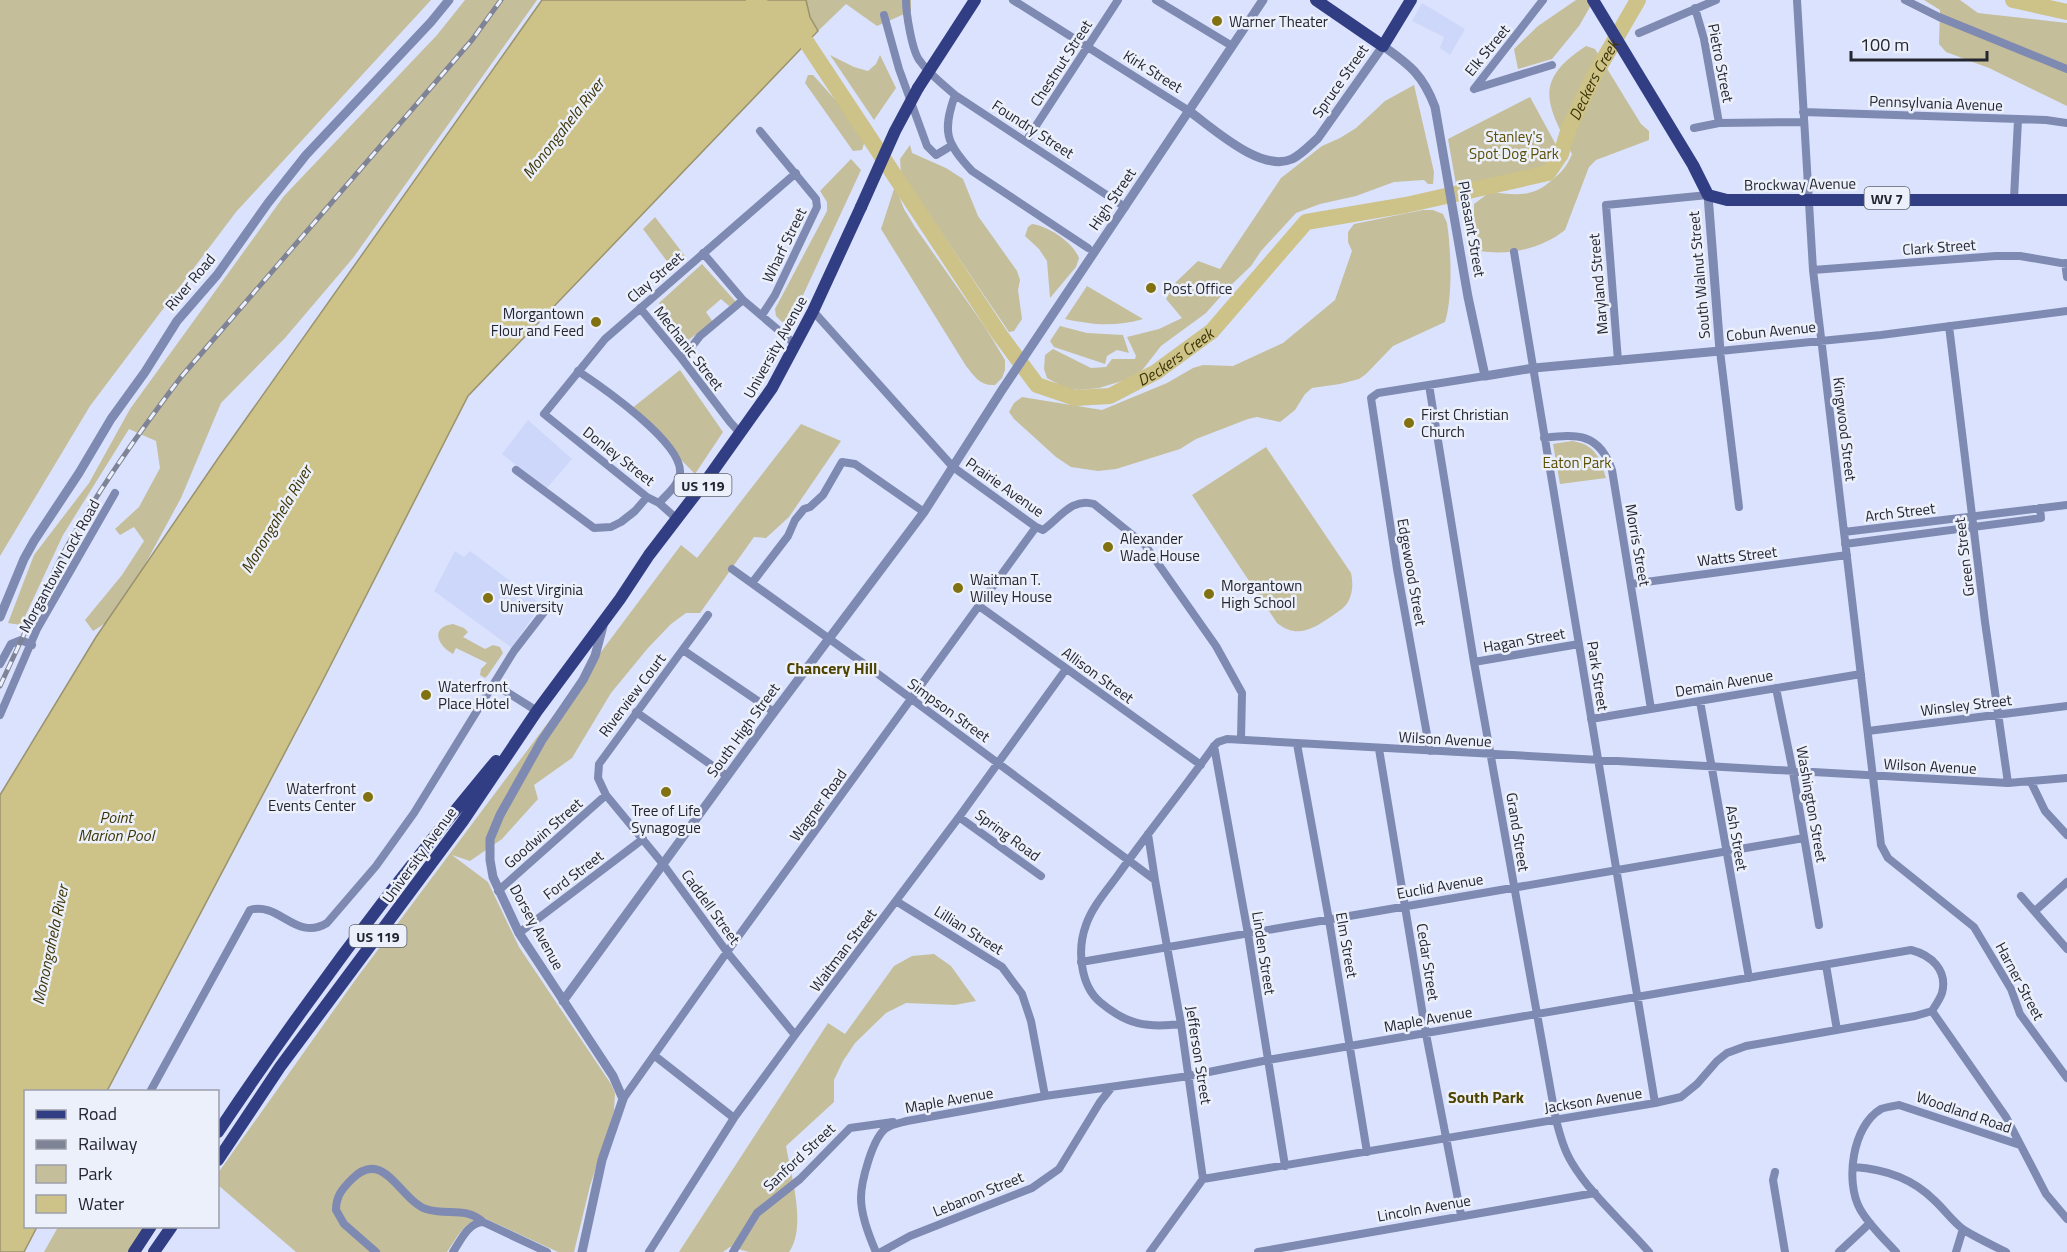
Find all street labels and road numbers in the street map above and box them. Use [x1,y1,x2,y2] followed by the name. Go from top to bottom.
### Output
[1024,14,1098,111] street label: Chestnut Street
[1459,19,1516,81] street label: Elk Street
[1702,22,1740,105] street label: Pietro Street
[1306,39,1374,122] street label: Spruce Street
[1119,44,1188,99] street label: Kirk Street
[1869,89,2003,117] street label: Pennsylvania Avenue
[987,94,1079,165] street label: Foundry Street
[1083,162,1142,235] street label: High Street
[1744,172,1856,196] street label: Brockway Avenue
[1452,179,1492,280] street label: Pleasant Street
[1864,187,1910,209] road number: WV 7
[756,203,812,286] street label: Wharf Street
[1682,210,1716,340] street label: South Walnut Street
[1582,232,1614,336] street label: Maryland Street
[1902,233,1977,261] street label: Clark Street
[622,245,689,308] street label: Clay Street
[159,249,221,315] street label: River Road
[737,292,813,402] street label: University Avenue
[649,301,730,396] street label: Mechanic Street
[1725,315,1817,347] street label: Cobun Avenue
[1827,376,1863,483] street label: Kingwood Street
[578,421,660,492] street label: Donley Street
[961,451,1049,523] street label: Prairie Avenue
[674,474,732,496] road number: US 119
[13,495,105,637] street label: Morgantown Lock Road
[1864,496,1937,528] street label: Arch Street
[1619,502,1657,589] street label: Morris Street
[1948,515,1980,598] street label: Green Street
[1391,517,1433,628] street label: Edgewood Street
[1696,540,1779,572] street label: Watts Street
[1481,621,1568,659] street label: Hagan Street
[1581,639,1615,713] street label: Park Street
[1057,641,1139,709] street label: Allison Street
[593,648,672,742] street label: Riverview Court
[1673,663,1775,703] street label: Demain Avenue
[903,672,996,748] street label: Simpson Street
[701,677,786,782] street label: South High Street
[1919,688,2014,722] street label: Winsley Street
[1398,725,1492,753] street label: Wilson Avenue
[1790,744,1834,865] street label: Washington Street
[1883,752,1977,780] street label: Wilson Avenue
[784,764,852,846] street label: Wagner Road
[1500,791,1536,874] street label: Grand Street
[499,792,588,874] street label: Goodwin Street
[376,802,462,908] street label: University Avenue
[970,803,1046,867] street label: Spring Road
[1720,804,1754,873] street label: Ash Street
[538,844,609,905] street label: Ford Street
[676,865,747,950] street label: Caddell Street
[1395,867,1485,905] street label: Euclid Avenue
[504,880,570,974] street label: Dorsey Avenue
[930,900,1009,961] street label: Lillian Street
[804,903,882,997] street label: Waitman Street
[1246,910,1282,997] street label: Linden Street
[1330,910,1364,980] street label: Elm Street
[1411,922,1446,1003] street label: Cedar Street
[350,925,406,947] road number: US 119
[1990,938,2051,1025] street label: Harner Street
[1382,1000,1474,1038] street label: Maple Avenue
[1180,1004,1218,1107] street label: Jefferson Street
[903,1081,995,1119] street label: Maple Avenue
[1542,1081,1644,1119] street label: Jackson Avenue
[1913,1085,2015,1139] street label: Woodland Road
[758,1117,841,1197] street label: Sanford Street
[929,1165,1028,1223] street label: Lebanon Street
[1375,1188,1473,1228] street label: Lincoln Avenue

